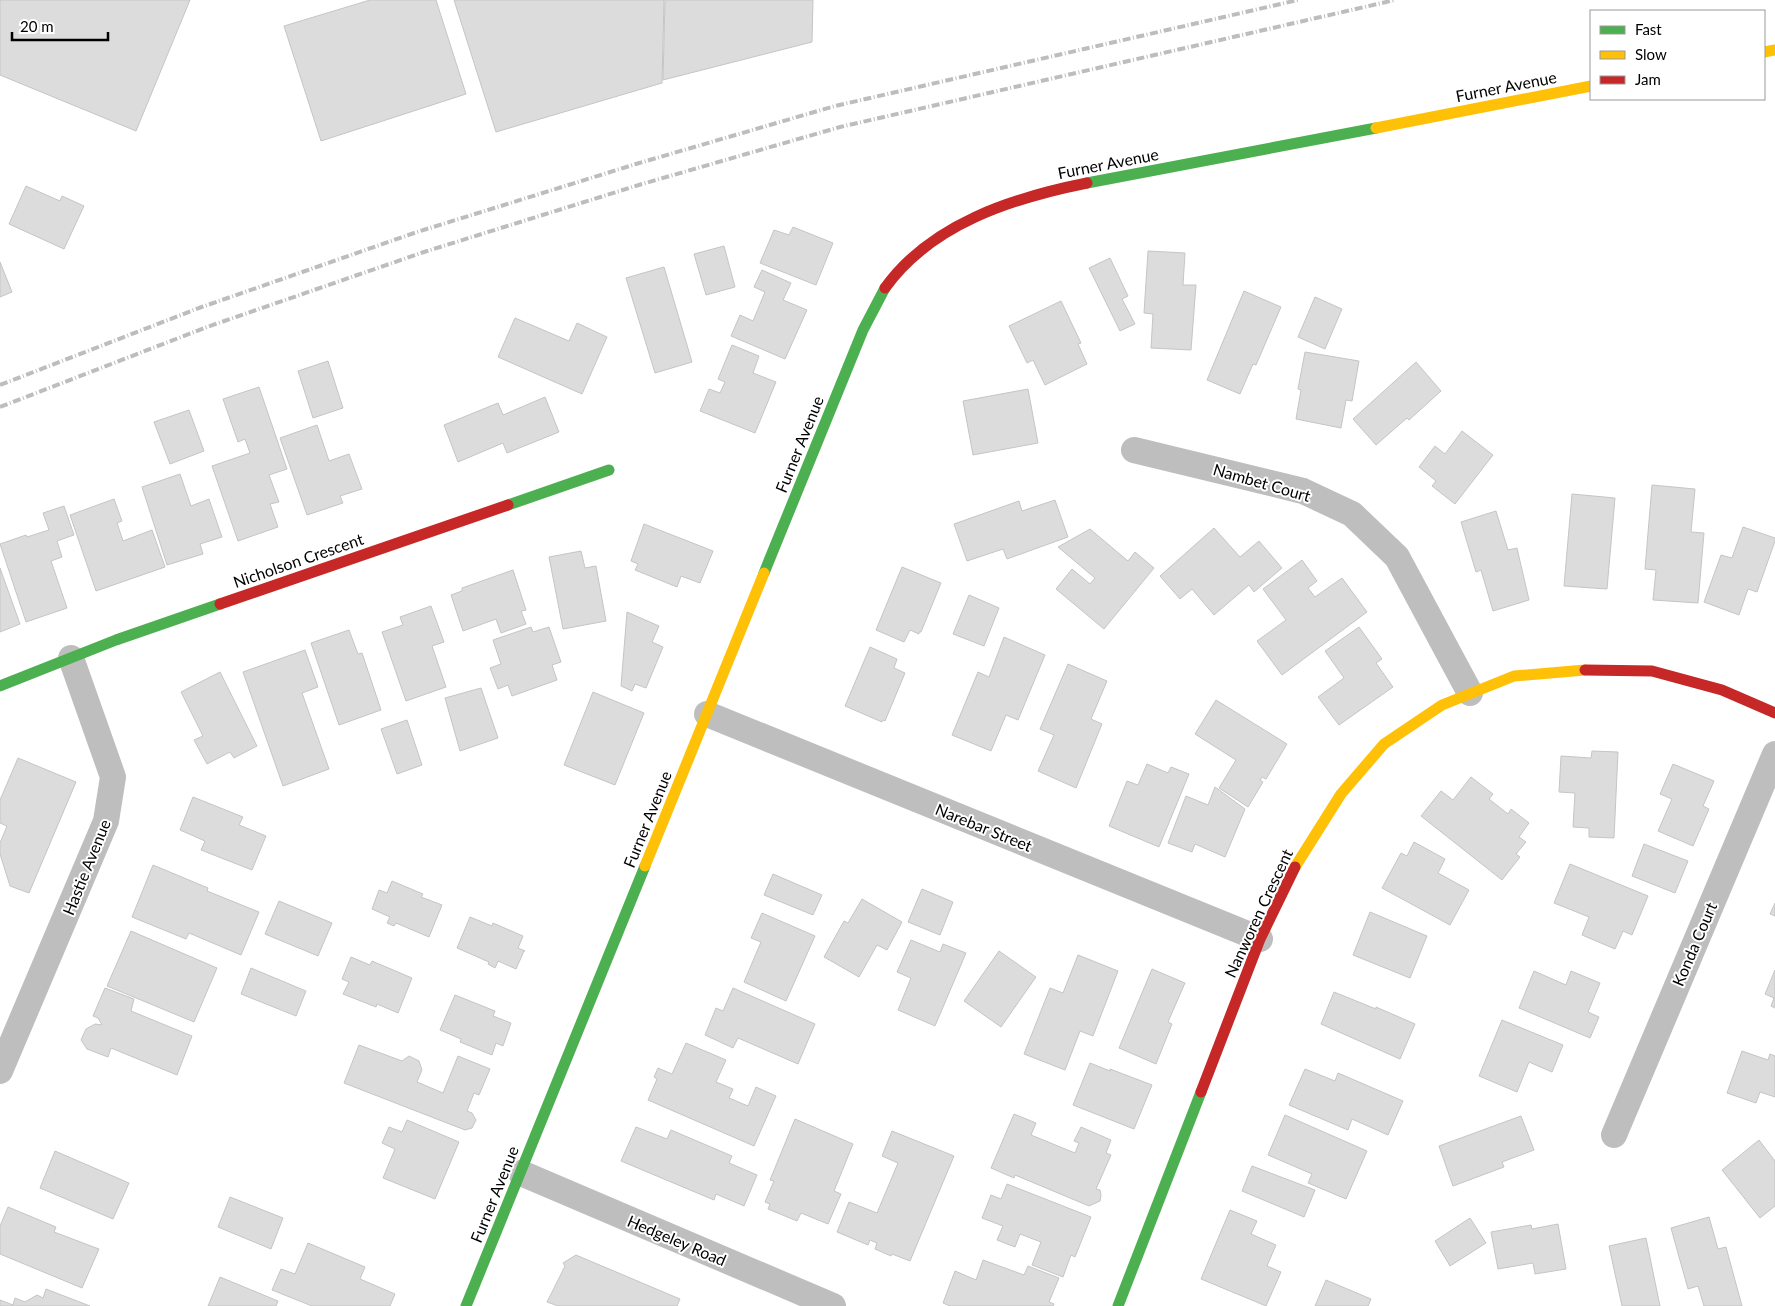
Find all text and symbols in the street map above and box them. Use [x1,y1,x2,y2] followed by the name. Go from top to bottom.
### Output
[12,10,109,42] scale bar
[1590,10,1765,100] legend
[20,17,54,35] text: 20 m
[1635,20,1662,38] text: Fast
[1635,45,1667,63] text: Slow
[1454,67,1558,105] street label: Furner Avenue
[1635,70,1661,88] text: Jam
[1056,144,1160,182] street label: Furner Avenue
[771,393,827,495] street label: Furner Avenue
[1211,459,1313,505] street label: Nambet Court
[230,529,366,591] street label: Nicholson Crescent
[619,768,675,870] street label: Furner Avenue
[933,799,1035,855] street label: Narebar Street
[58,816,114,918] street label: Hastie Avenue
[1220,846,1296,980] street label: Nanworen Crescent
[1668,899,1720,989] street label: Konda Court
[466,1143,522,1245] street label: Furner Avenue
[625,1211,729,1269] street label: Hedgeley Road

